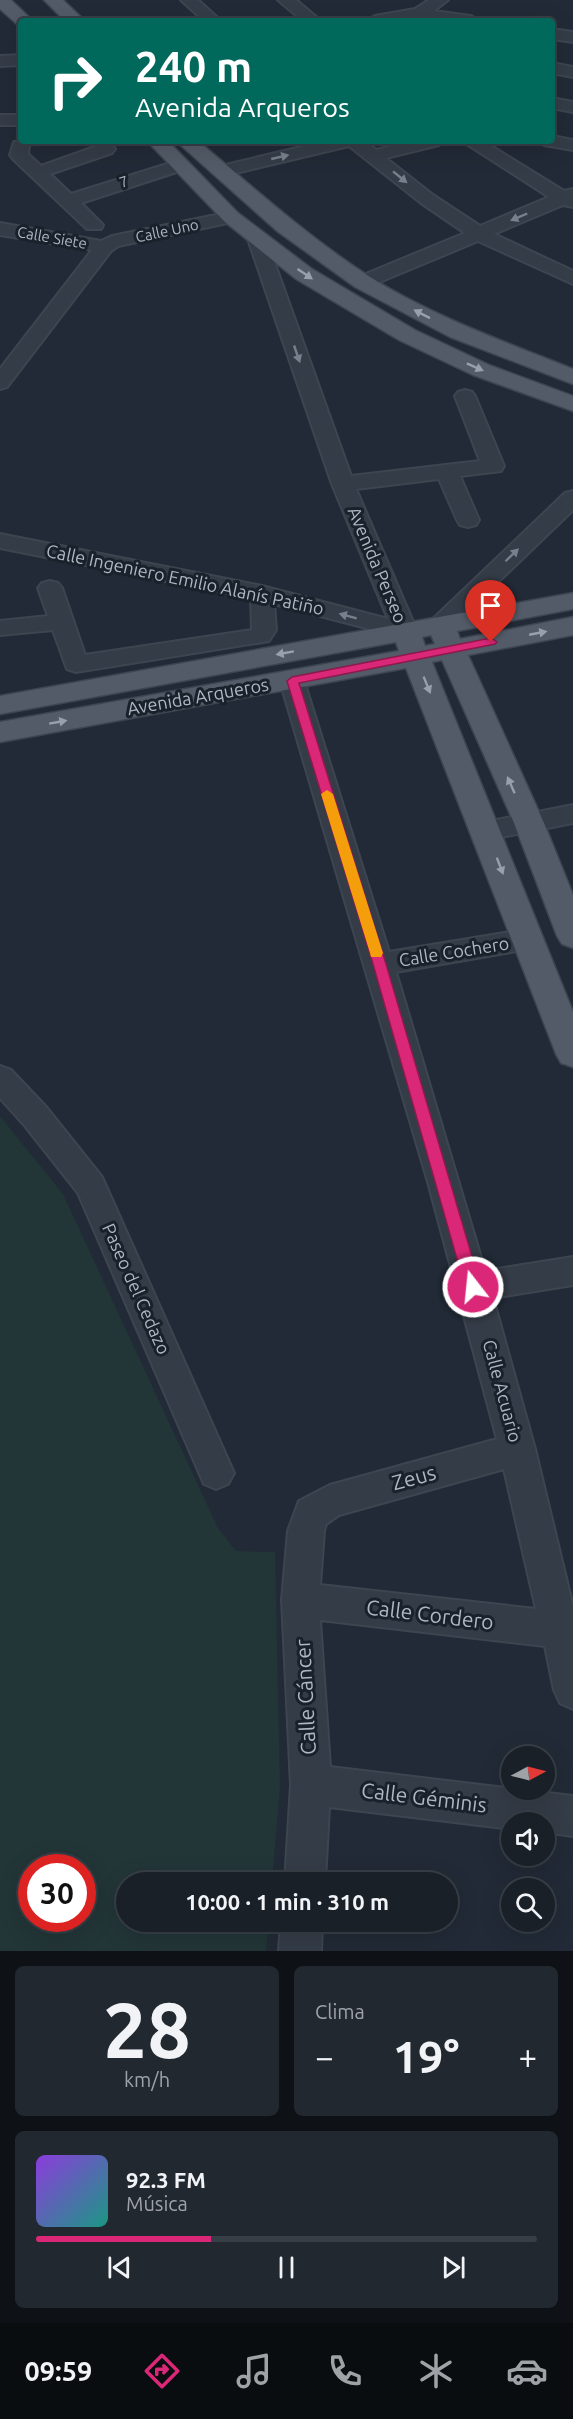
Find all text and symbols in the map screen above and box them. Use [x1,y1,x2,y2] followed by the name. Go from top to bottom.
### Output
[36,42,114,120] icon: right
[135,43,252,90] text: 240 m
[135,92,350,122] text: Avenida Arqueros
[270,152,289,162] one-way arrow
[392,171,408,184] one-way arrow
[117,172,131,191] street label: 7
[510,213,528,222] one-way arrow
[134,216,200,245] street label: Calle Uno
[16,223,88,252] street label: Calle Siete
[296,268,312,280] one-way arrow
[414,310,431,319] one-way arrow
[293,345,303,363] one-way arrow
[467,362,485,372] one-way arrow
[344,504,411,626] street label: Avenida Perseo
[45,540,326,618] street label: Calle Ingeniero Emilio Alanís Patiño
[505,548,520,562] one-way arrow
[465,580,516,642] pin
[474,589,507,622] icon: arrive
[339,610,357,620] one-way arrow
[529,628,548,637] one-way arrow
[276,649,295,658] one-way arrow
[126,674,270,718] street label: Avenida Arqueros
[423,676,432,694] one-way arrow
[48,717,67,726] one-way arrow
[507,776,516,793] one-way arrow
[495,857,505,875] one-way arrow
[397,932,510,970] street label: Calle Cochero
[99,1220,175,1357] street label: Paseo del Cedazo
[441,1255,505,1319] position arrow
[480,1337,526,1444] street label: Calle Acuario
[389,1460,438,1494] street label: Zeus
[365,1594,495,1634] street label: Calle Cordero
[290,1638,320,1756] street label: Calle Cáncer
[501,1746,555,1800] north arrow
[501,1746,555,1932] map controls
[360,1777,488,1817] street label: Calle Géminis
[501,1812,555,1866] button: sound
[18,1854,96,1932] speed limit sign: 30
[501,1878,555,1932] button: search
[185,1889,389,1914] text: 10:00 · 1 min · 310 m
[103,1985,191,2073] text: 28
[315,2000,365,2023] text: Clima
[393,2031,459,2082] text: 19°
[315,2038,334,2075] text: −
[518,2038,537,2075] text: +
[124,2068,170,2091] text: km/h
[126,2167,206,2192] text: 92.3 FM
[126,2192,188,2215] text: Música
[103,2251,136,2284] icon: previous
[270,2251,303,2284] icon: pause
[437,2251,470,2284] icon: next
[141,2350,183,2392] icon: directions
[233,2350,275,2392] icon: music
[324,2350,366,2392] icon: phone
[415,2350,457,2392] icon: climate
[506,2350,548,2392] icon: car
[25,2356,92,2386] text: 09:59

